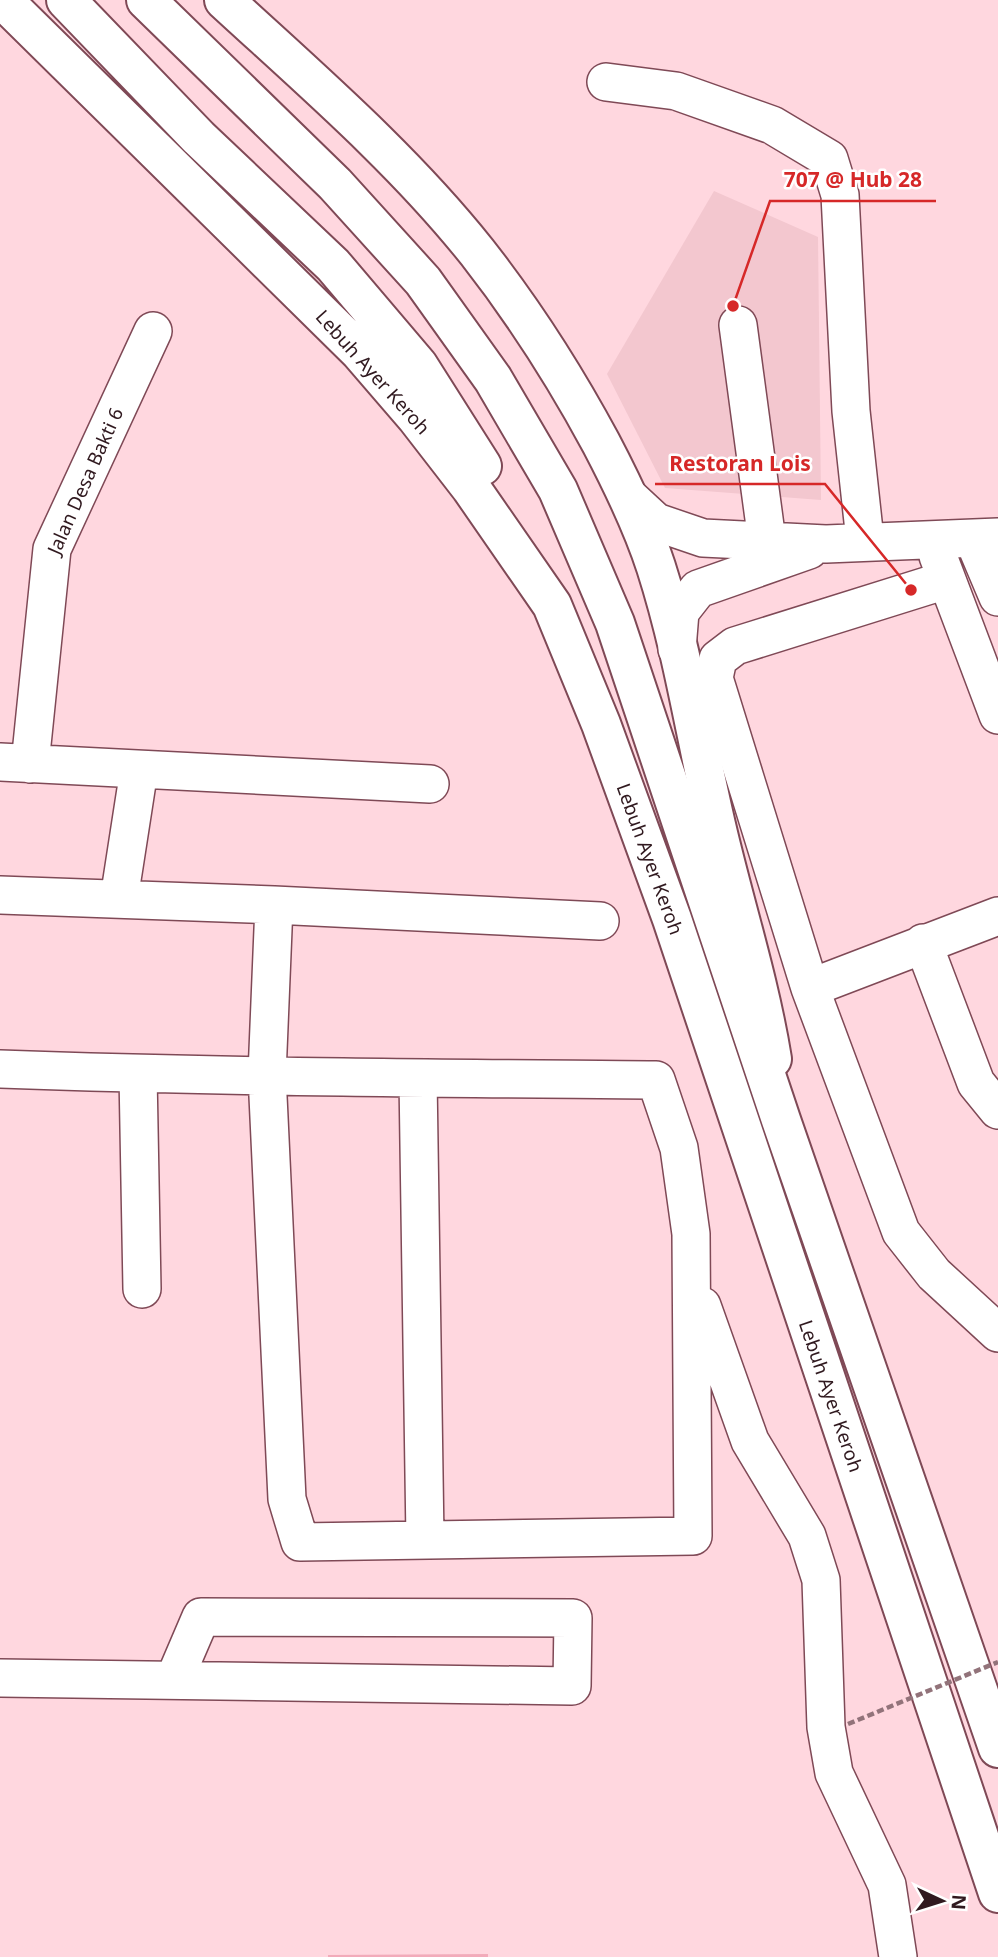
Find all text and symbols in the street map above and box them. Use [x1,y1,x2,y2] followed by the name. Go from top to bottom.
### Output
[770,159,936,201] callout: 707 @ Hub 28
[784,165,922,193] text: 707 @ Hub 28
[310,304,436,440] street label: Lebuh Ayer Keroh
[40,403,129,560] street label: Jalan Desa Bakti 6
[655,442,825,484] callout: Restoran Lois
[669,449,811,477] text: Restoran Lois
[611,780,689,938] street label: Lebuh Ayer Keroh
[793,1316,869,1476] street label: Lebuh Ayer Keroh
[907,1866,977,1936] north arrow
[945,1894,972,1911] text: N

